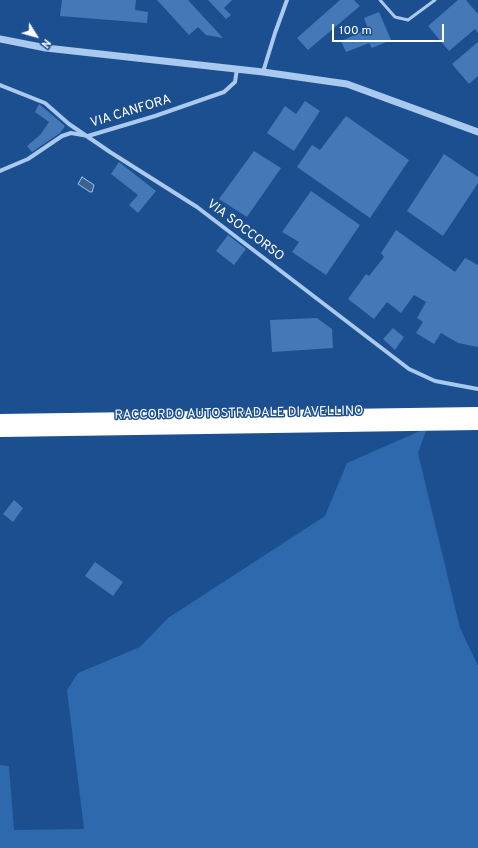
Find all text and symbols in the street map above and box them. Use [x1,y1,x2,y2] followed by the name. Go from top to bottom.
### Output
[16,16,56,56] north arrow
[334,16,446,42] scale bar
[339,23,372,39] text: 100 m
[38,36,54,51] text: N
[89,92,173,132] street label: VIA CANFORA
[203,197,287,265] street label: VIA SOCCORSO
[114,404,364,424] street label: RACCORDO AUTOSTRADALE DI AVELLINO

